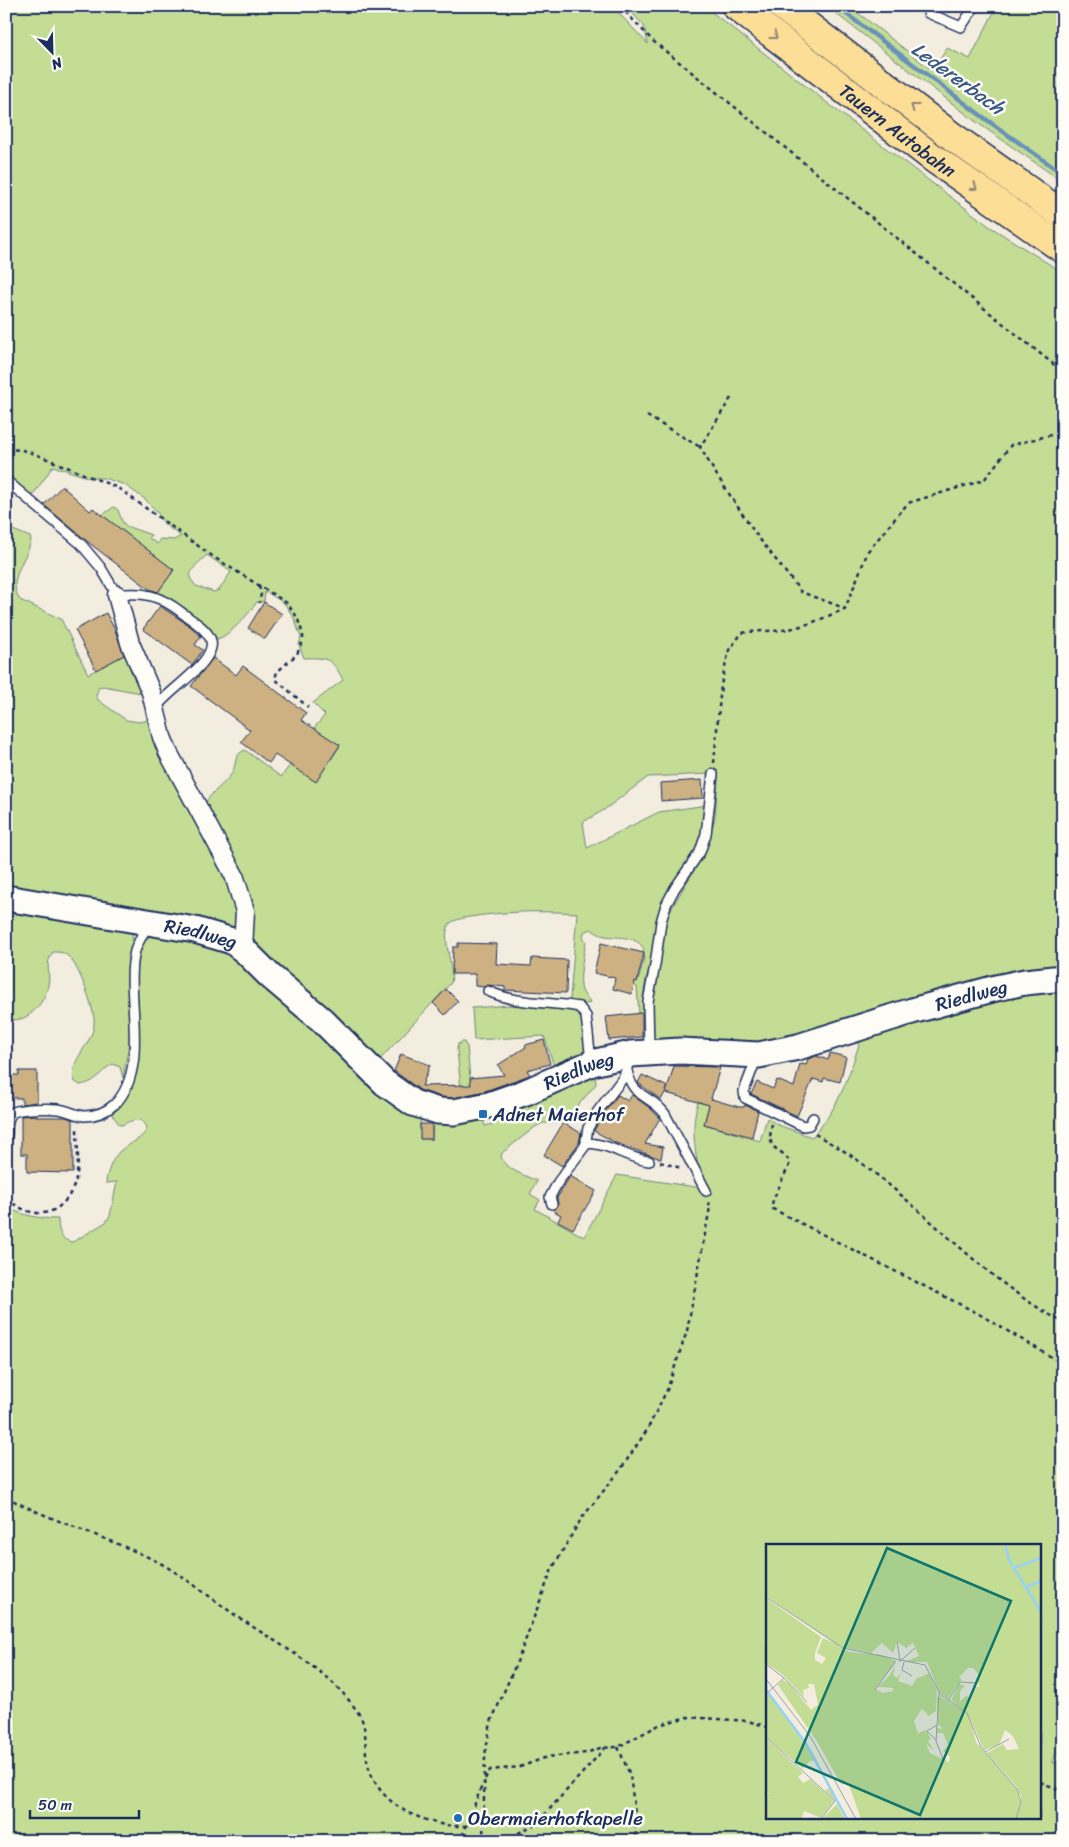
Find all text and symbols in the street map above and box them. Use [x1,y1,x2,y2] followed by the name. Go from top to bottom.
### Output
[28,28,78,78] north arrow
[768,31,777,39] one-way arrow
[904,33,1013,125] water label: Ledererbach
[47,50,67,77] text: N
[831,75,963,187] street label: Tauern Autobahn
[911,105,920,113] one-way arrow
[968,181,978,190] one-way arrow
[162,909,241,959] street label: Riedlweg
[931,970,1011,1021] street label: Riedlweg
[538,1042,618,1099] street label: Riedlweg
[492,1098,626,1131] place label: Adnet Maierhof
[477,1108,489,1120] marker: Adnet Maierhof
[766,1544,1042,1820] inset map
[30,1787,139,1819] scale bar
[38,1792,73,1818] text: 50 m
[468,1802,643,1835] place label: Obermaierhofkapelle
[452,1812,464,1824] marker: Obermaierhofkapelle

